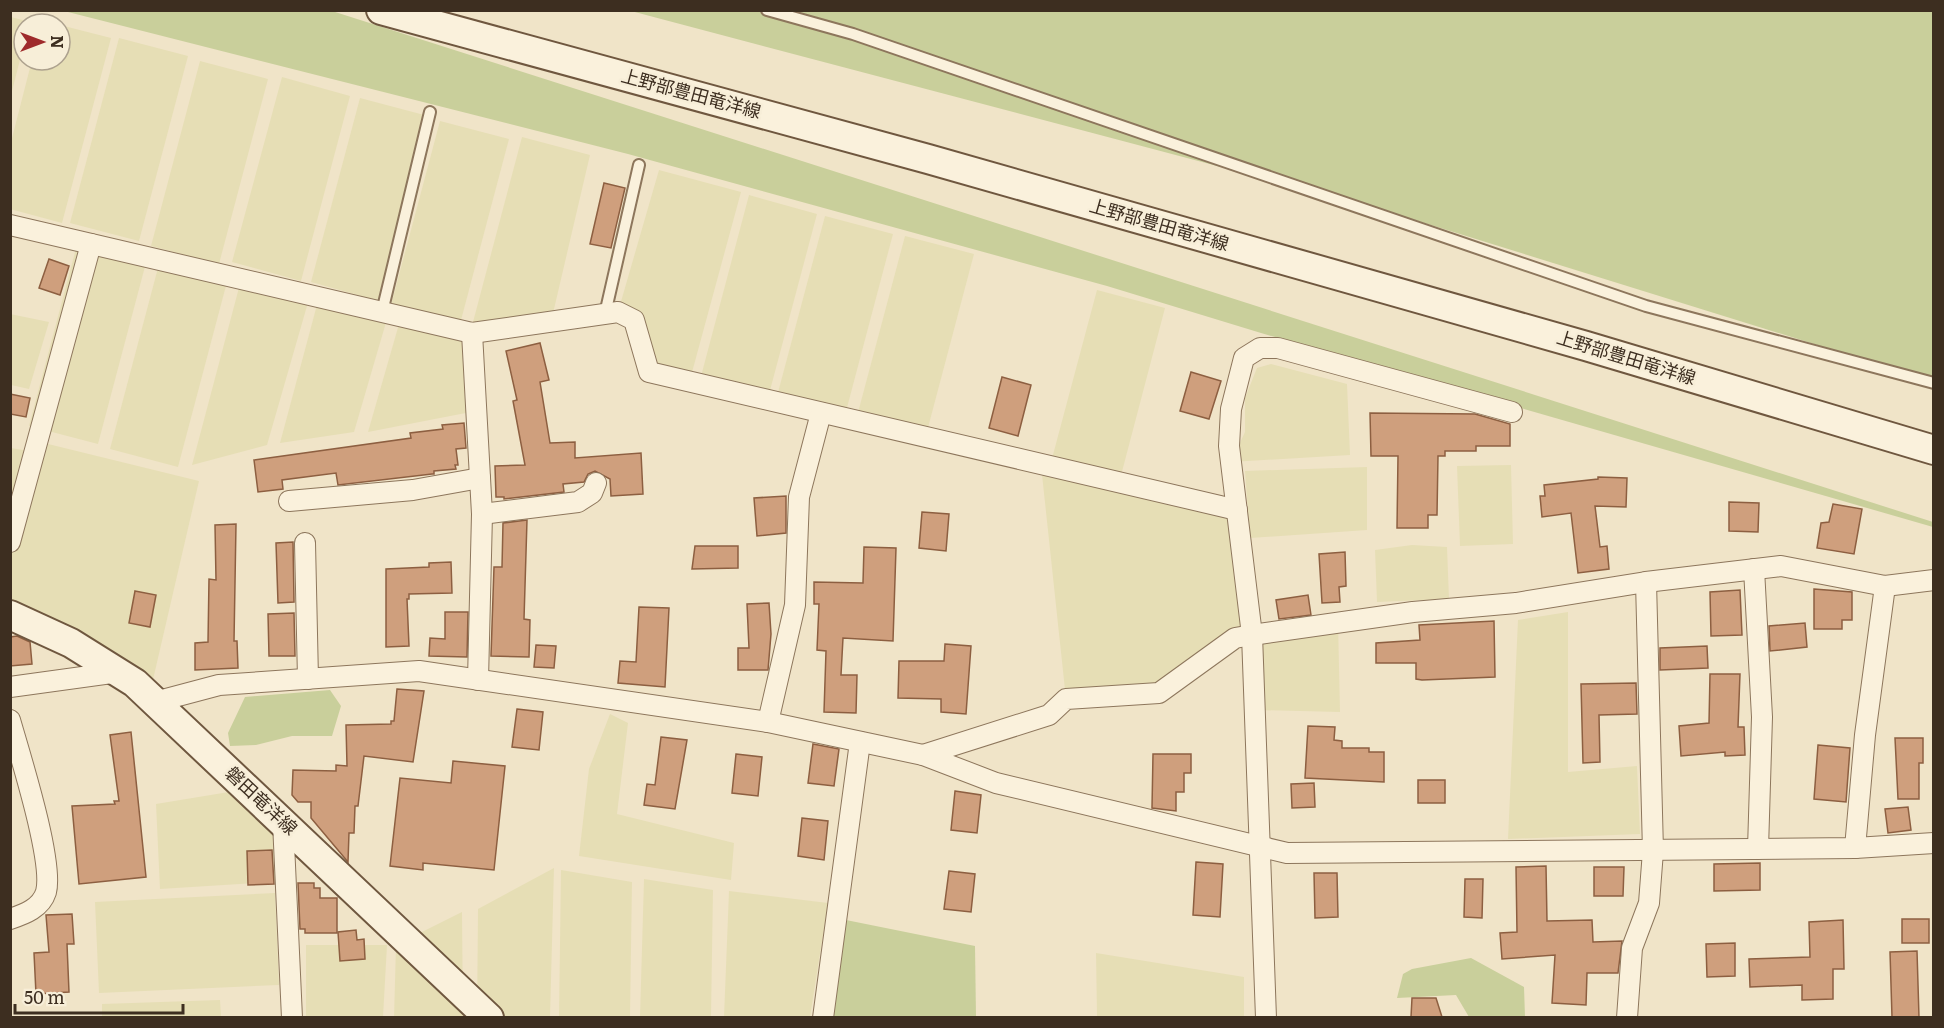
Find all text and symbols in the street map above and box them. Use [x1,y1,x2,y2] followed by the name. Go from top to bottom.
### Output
[12,12,72,72] north arrow
[46,35,70,49] text: N
[618,61,764,124] street label: 上野部豊田竜洋線
[1086,191,1232,256] street label: 上野部豊田竜洋線
[1554,323,1699,391] street label: 上野部豊田竜洋線
[220,759,304,840] street label: 磐田竜洋線
[15,977,183,1015] scale bar
[24,983,65,1010] text: 50 m

